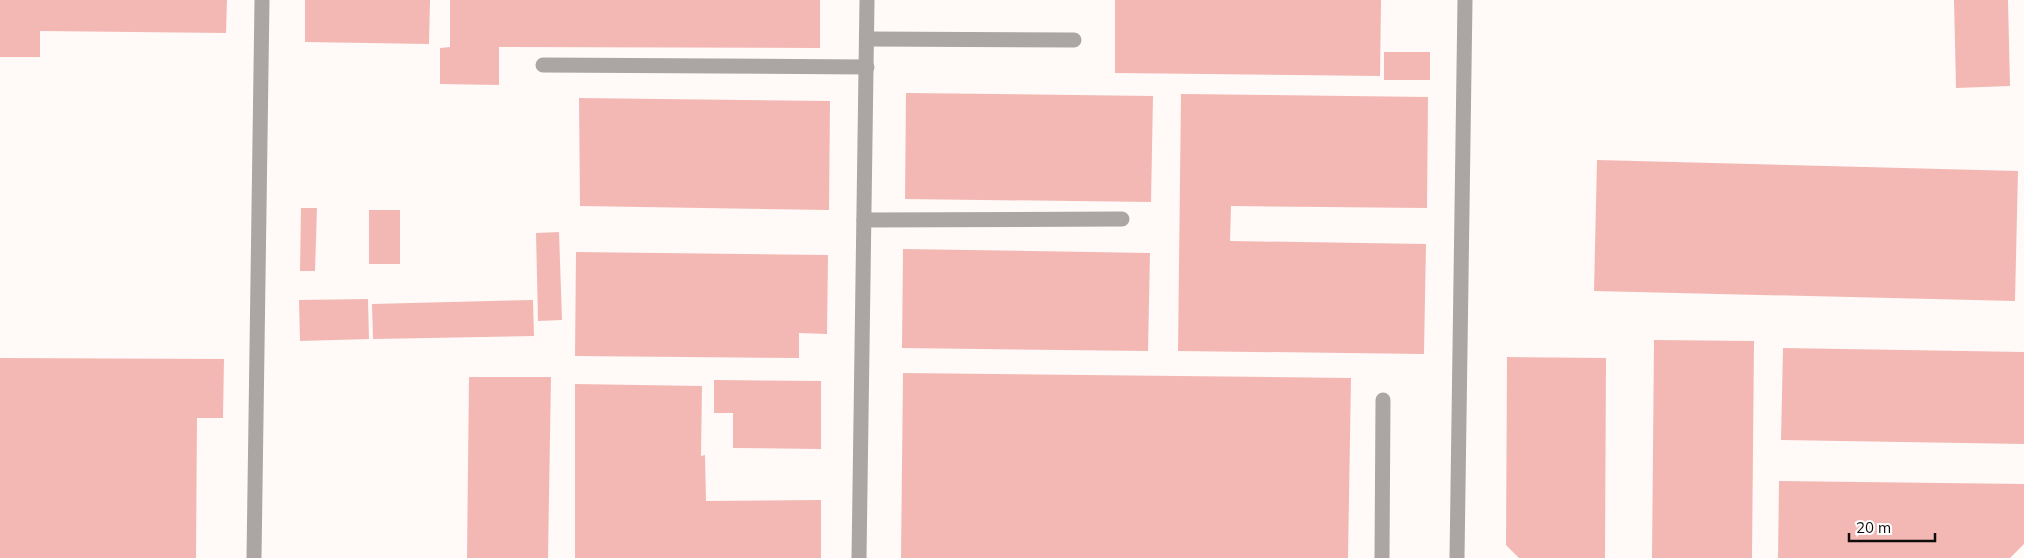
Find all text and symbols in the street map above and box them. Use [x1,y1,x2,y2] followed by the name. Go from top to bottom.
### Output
[1849,510,1935,542] scale bar
[1856,518,1891,537] text: 20 m

